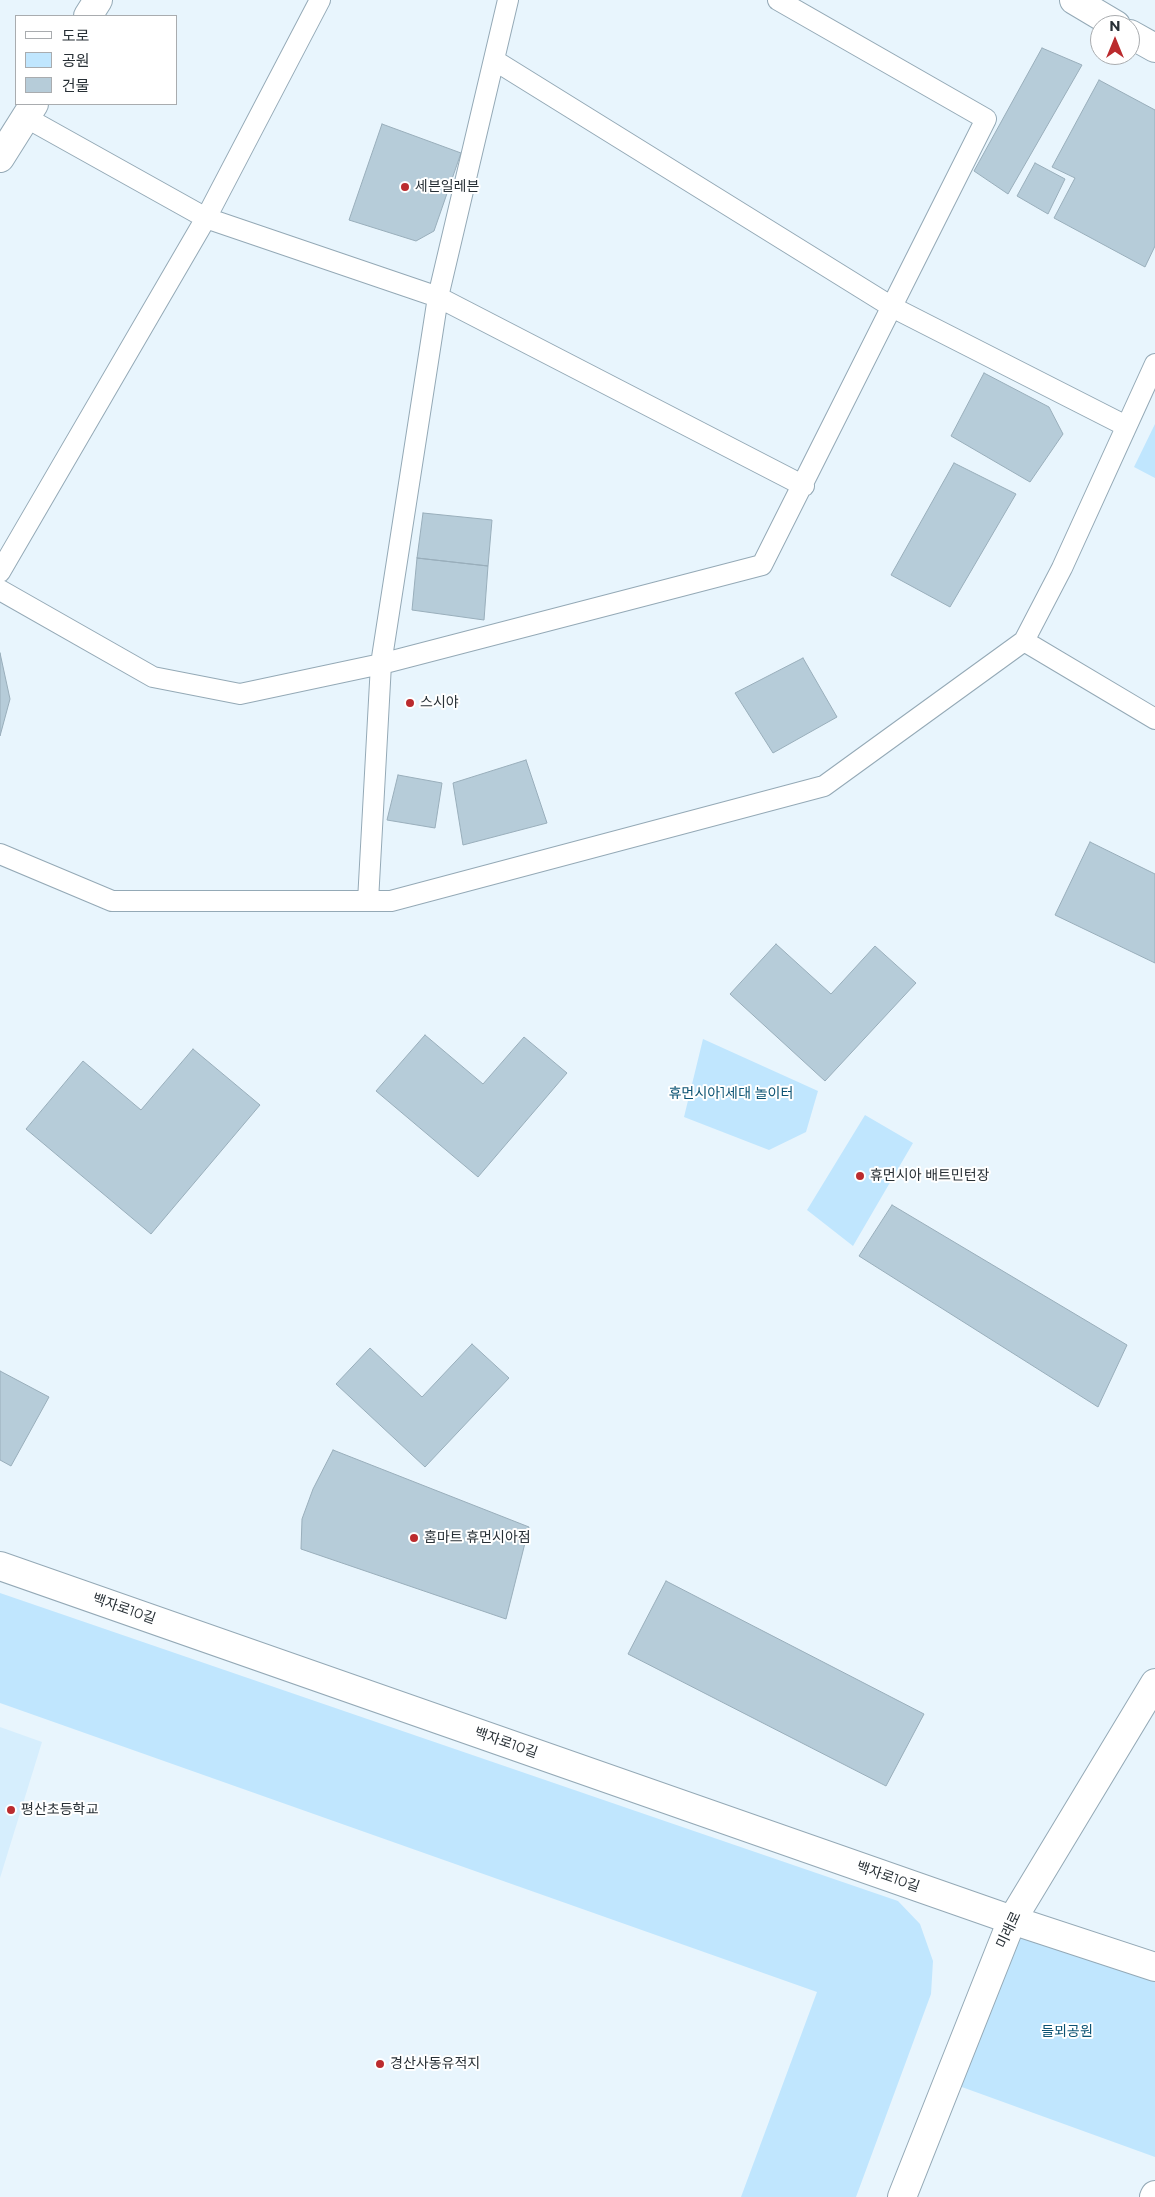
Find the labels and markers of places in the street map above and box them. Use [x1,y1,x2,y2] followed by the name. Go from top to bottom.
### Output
[415,179,479,195] place label: 세븐일레븐
[399,181,411,193] marker: 세븐일레븐
[420,695,459,711] place label: 스시야
[404,697,416,709] marker: 스시야
[870,1168,990,1184] place label: 휴먼시아 배트민턴장
[854,1170,866,1182] marker: 휴먼시아 배트민턴장
[424,1530,531,1546] place label: 홈마트 휴먼시아점
[408,1532,420,1544] marker: 홈마트 휴먼시아점
[21,1802,98,1818] place label: 평산초등학교
[5,1804,17,1816] marker: 평산초등학교
[390,2056,480,2072] place label: 경산사동유적지
[374,2058,386,2070] marker: 경산사동유적지

